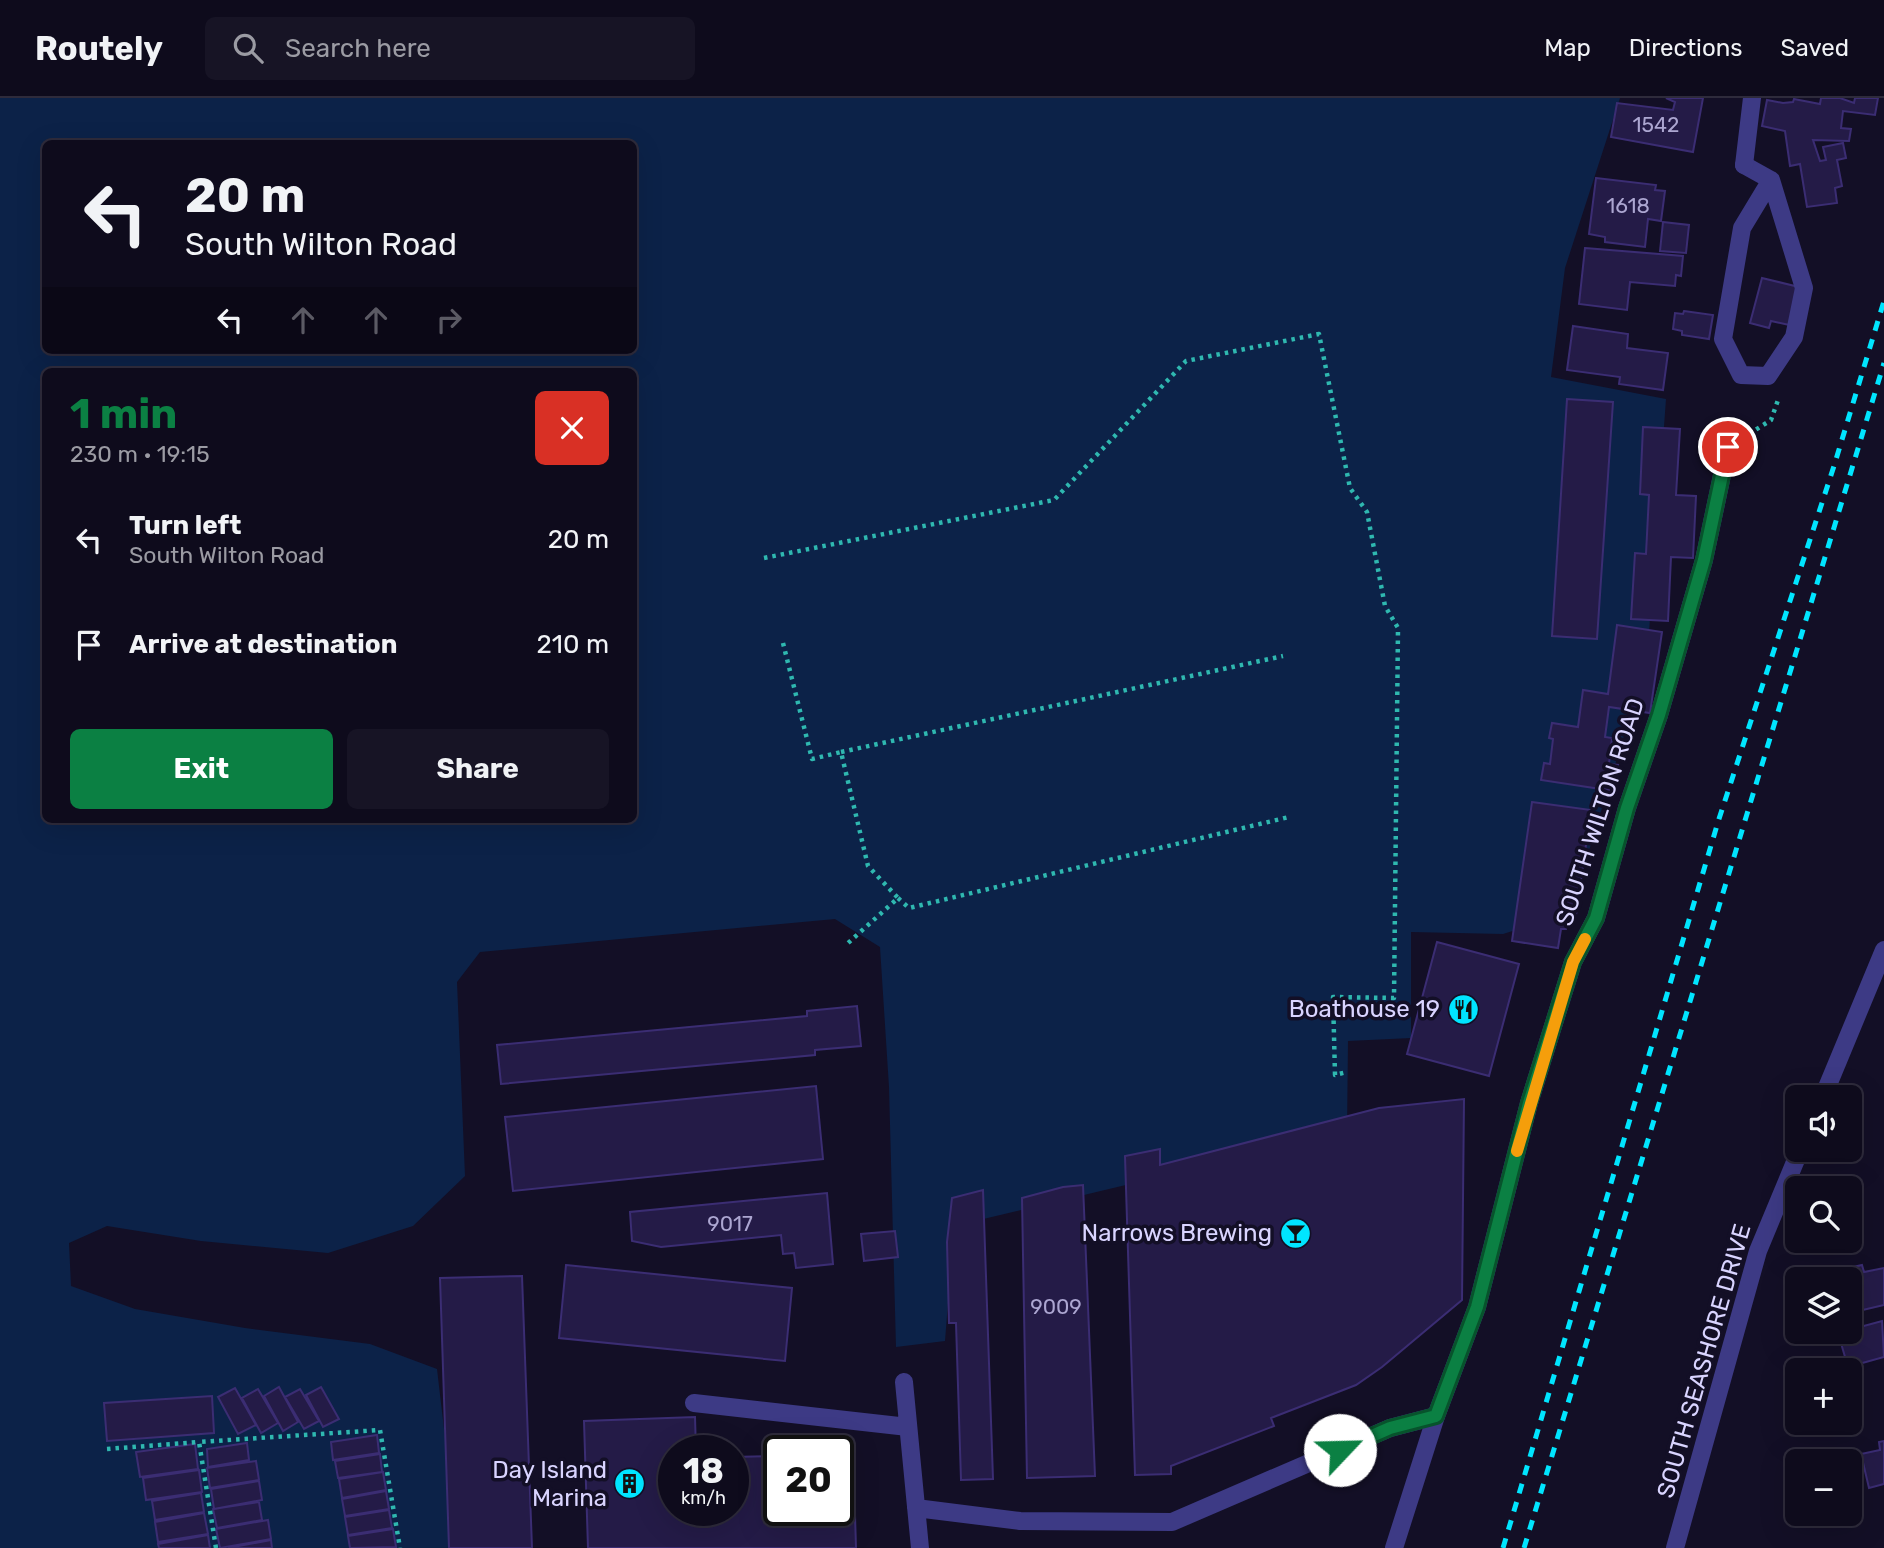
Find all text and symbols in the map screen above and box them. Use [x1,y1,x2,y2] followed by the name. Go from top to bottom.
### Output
[205,17,695,80] search box
[35,29,163,68] text: Routely
[229,29,267,67] icon: search
[285,33,431,64] text: Search here
[1544,34,1591,62] text: Map
[1629,34,1742,62] text: Directions
[1780,34,1849,62] text: Saved
[1633,112,1679,137] house number: 1542
[185,166,306,224] text: 20 m
[70,168,161,259] icon: left
[1606,193,1650,218] house number: 1618
[185,225,457,263] text: South Wilton Road
[211,301,249,339] icon: left
[284,301,322,339] icon: ahead
[357,301,395,339] icon: ahead
[430,301,468,339] icon: right
[70,389,177,439] text: 1 min
[535,391,609,465] button: close
[1698,417,1758,477] pin
[1709,428,1747,466] icon: arrive
[70,440,210,468] text: 230 m · 19:15
[129,510,241,541] text: Turn left
[70,521,108,559] icon: left
[548,524,609,555] text: 20 m
[129,541,324,569] text: South Wilton Road
[70,626,108,664] icon: arrive
[129,629,397,660] text: Arrive at destination
[537,629,609,660] text: 210 m
[1550,695,1650,929] street label: SOUTH WILTON ROAD
[70,729,333,809] button: Exit
[347,729,609,809] button: Share
[1446,992,1480,1026] restaurant icon: Boathouse 19
[1289,995,1440,1023] place label: Boathouse 19
[1785,1085,1862,1526] map controls
[1785,1085,1862,1162] button: sound
[1785,1176,1862,1253] button: search
[707,1211,753,1236] house number: 9017
[1278,1216,1312,1250] bar icon: Narrows Brewing
[1082,1219,1272,1247] place label: Narrows Brewing
[1651,1221,1757,1501] street label: SOUTH SEASHORE DRIVE
[1785,1267,1862,1344] button: layers
[1030,1294,1082,1319] house number: 9009
[1785,1358,1862,1435] button: +
[1303,1413,1377,1487] position arrow
[763,1435,854,1526] speed limit sign: 20
[1785,1449,1862,1526] button: −
[683,1450,724,1492] text: 18
[492,1456,607,1512] place label: Day Island Marina
[613,1467,647,1501] building icon: Day Island Marina
[681,1487,726,1509] text: km/h

